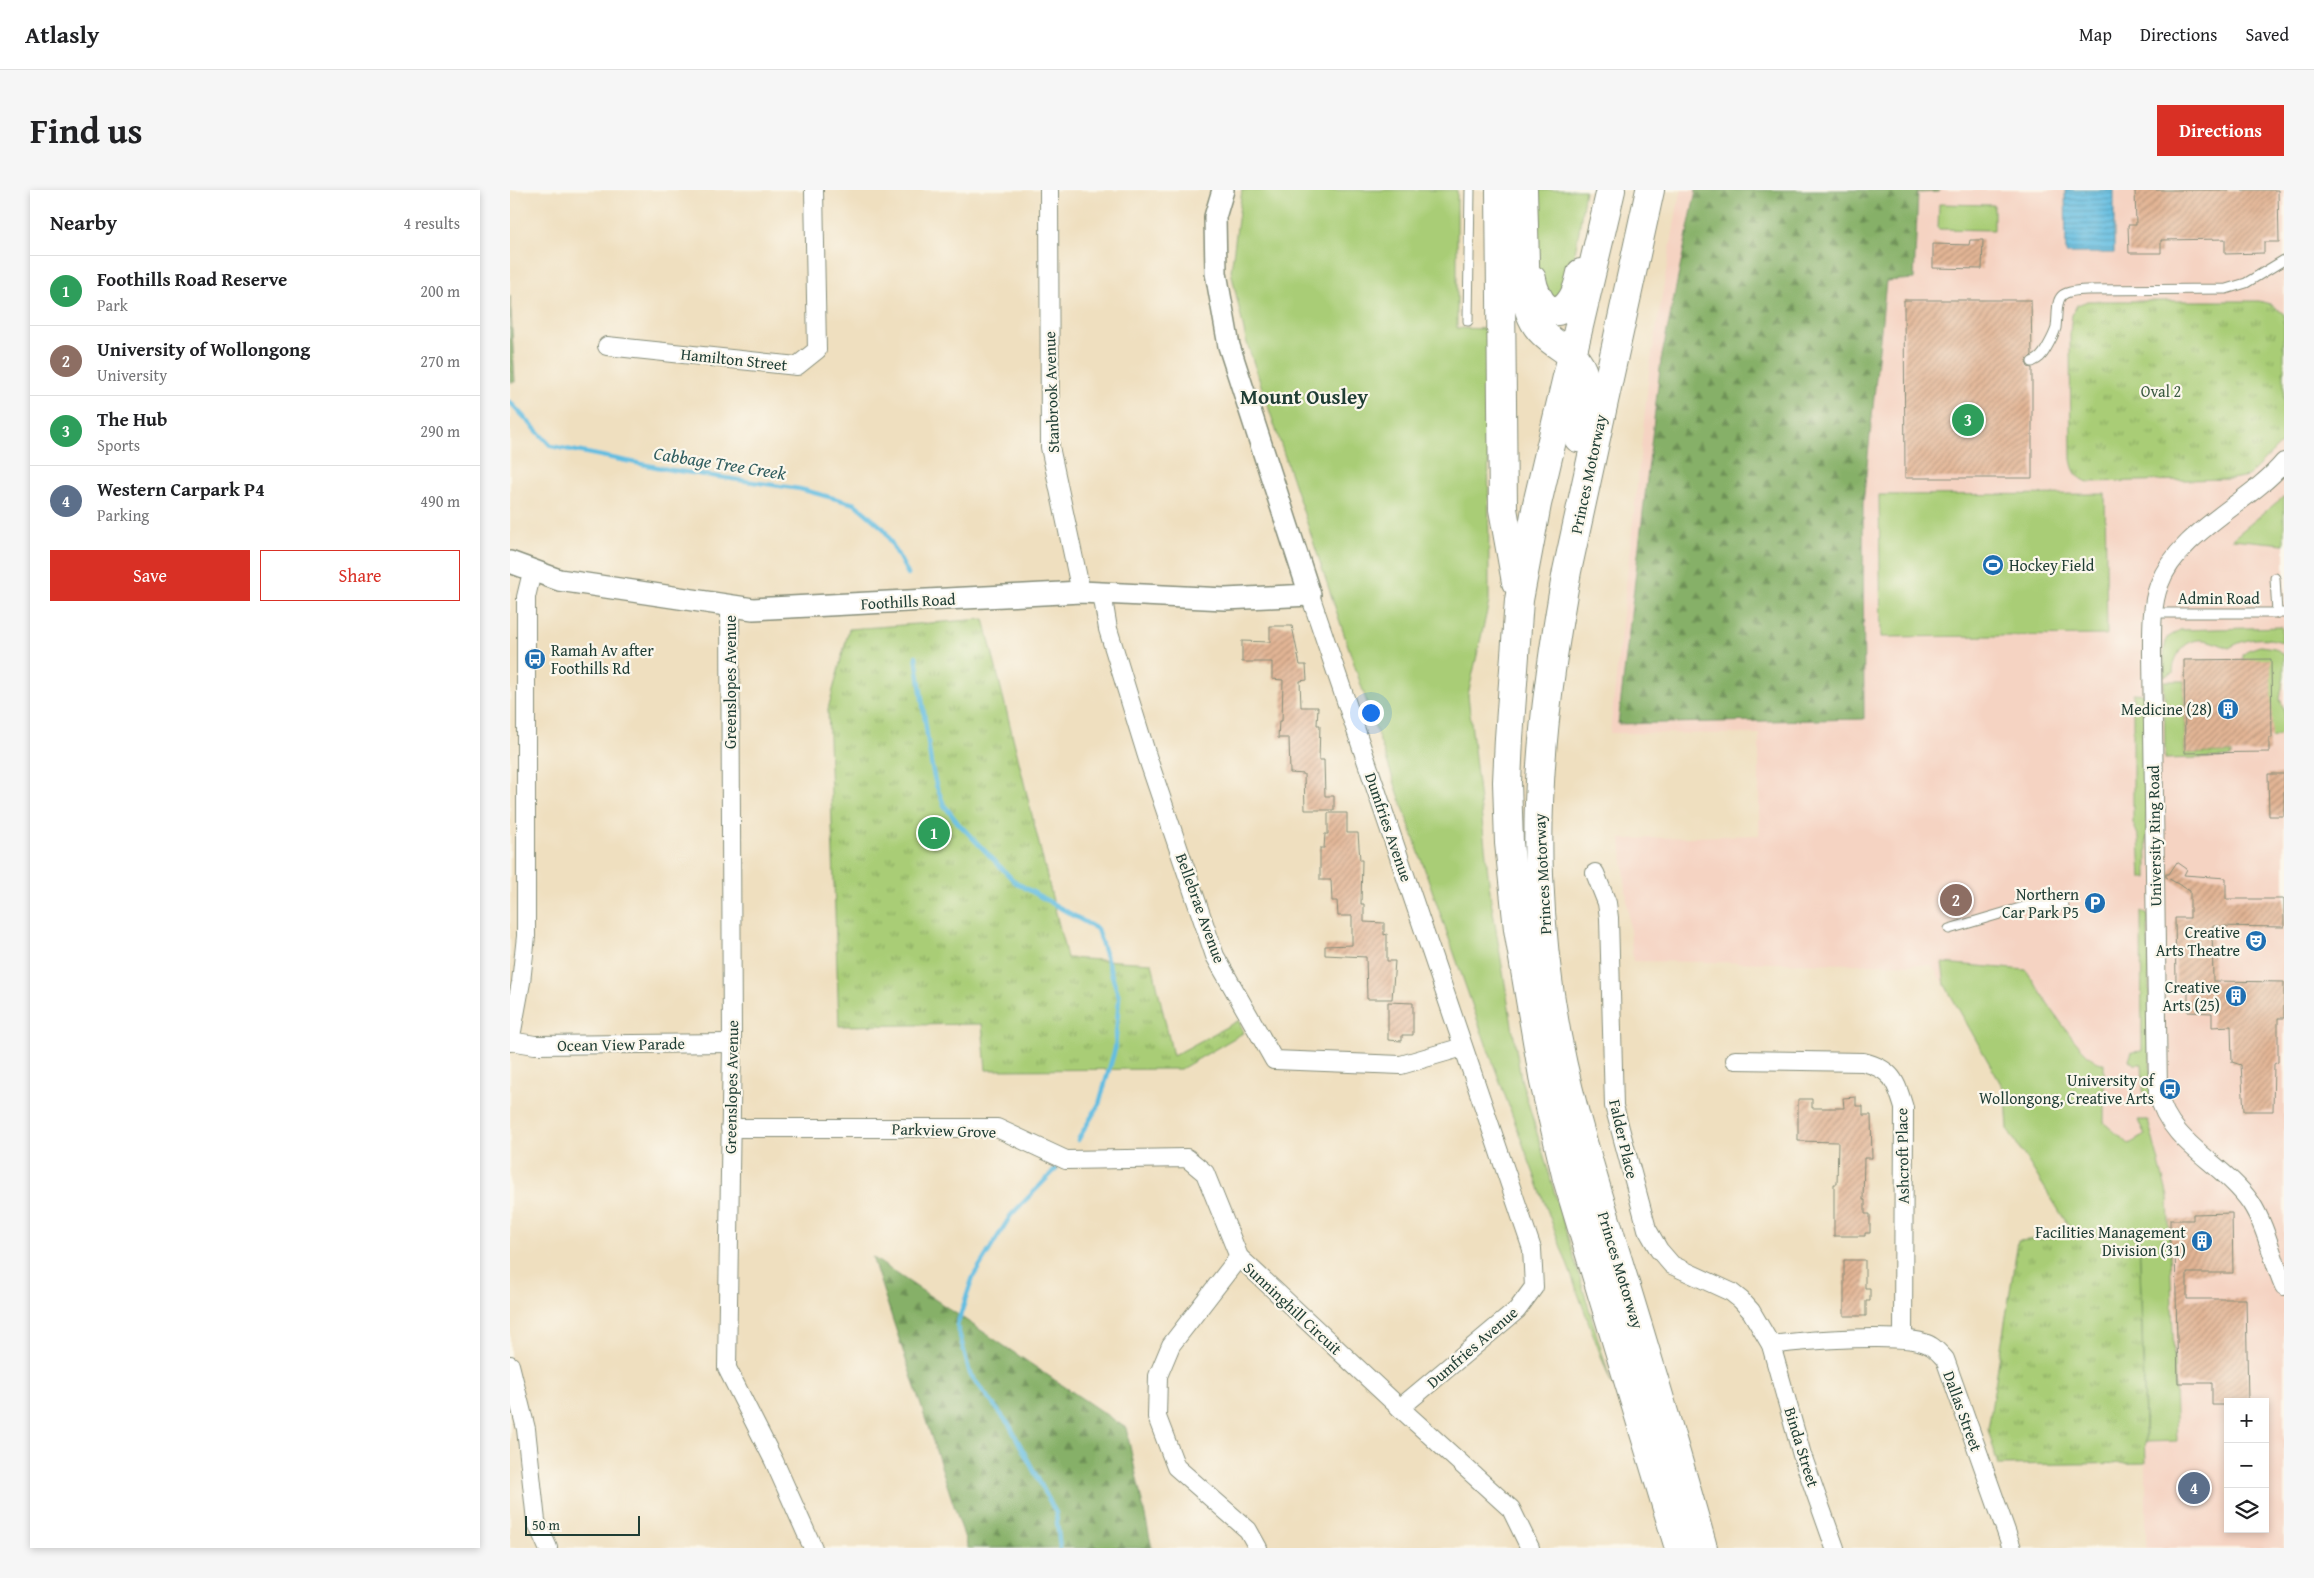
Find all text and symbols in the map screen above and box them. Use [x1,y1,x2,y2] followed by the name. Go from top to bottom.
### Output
[25,17,99,52] text: Atlasly
[2079,21,2112,48] text: Map
[2140,21,2217,48] text: Directions
[2245,21,2289,48] text: Saved
[30,105,143,156] text: Find us
[2157,105,2284,156] button: Directions
[50,207,117,238] text: Nearby
[403,211,460,235] text: 4 results
[97,265,287,293] text: Foothills Road Reserve
[62,279,70,303] text: 1
[420,279,460,303] text: 200 m
[97,293,128,317] text: Park
[1037,331,1065,453] street label: Stanbrook Avenue
[97,335,310,363] text: University of Wollongong
[680,341,789,377] street label: Hamilton Street
[62,349,70,373] text: 2
[420,349,460,373] text: 270 m
[97,363,167,387] text: University
[2141,379,2181,403] park label: Oval 2
[1240,381,1368,412] district label: Mount Ousley
[1952,401,1984,439] pin: 3
[97,405,167,433] text: The Hub
[1564,412,1612,536] street label: Princes Motorway
[62,419,70,443] text: 3
[420,419,460,443] text: 290 m
[97,433,140,457] text: Sports
[652,439,789,487] water label: Cabbage Tree Creek
[97,475,265,503] text: Western Carpark P4
[62,489,70,513] text: 4
[420,489,460,513] text: 490 m
[97,503,149,527] text: Parking
[50,550,250,601] button: Save
[260,550,460,601] button: Share
[1981,553,2005,577] sports icon: Hockey Field
[2009,553,2095,577] place label: Hockey Field
[2178,586,2260,610] street label: Admin Road
[860,587,957,615] street label: Foothills Road
[718,615,742,749] street label: Greenslopes Avenue
[551,638,654,680] place label: Ramah Av after Foothills Rd
[523,647,547,671] bus stop icon: Ramah Av after Foothills Rd
[2121,697,2212,721] place label: Medicine (28)
[2216,697,2240,721] building icon: Medicine (28)
[1358,700,1384,726] your location
[2141,765,2167,907] street label: University Ring Road
[1359,769,1419,885] street label: Dumfries Avenue
[1527,813,1557,935] street label: Princes Motorway
[918,814,950,852] pin: 1
[1170,850,1232,966] street label: Bellebrae Avenue
[1940,881,1972,919] pin: 2
[2002,882,2079,924] place label: Northern Car Park P5
[2083,891,2107,915] parking icon: Northern Car Park P5
[2156,920,2240,962] place label: Creative Arts Theatre
[2244,929,2268,953] theatre icon: Creative Arts Theatre
[2162,975,2220,1017] place label: Creative Arts (25)
[2224,984,2248,1008] building icon: Creative Arts (25)
[718,1020,744,1154] street label: Greenslopes Avenue
[557,1031,685,1057] street label: Ocean View Parade
[1979,1068,2156,1110] place label: University of Wollongong, Creative Arts
[2158,1077,2182,1101] bus stop icon: University of Wollongong, Creative Arts
[1603,1097,1645,1181] street label: Falder Place
[1889,1108,1915,1204] street label: Ashcroft Place
[891,1116,997,1144] street label: Parkview Grove
[1592,1208,1650,1332] street label: Princes Motorway
[2035,1220,2186,1262] place label: Facilities Management Division (31)
[2190,1229,2214,1253] building icon: Facilities Management Division (31)
[1238,1256,1348,1360] street label: Sunninghill Circuit
[1421,1300,1523,1394] street label: Dumfries Avenue
[1937,1367,1989,1455] street label: Dallas Street
[2224,1398,2269,1533] map controls
[2224,1398,2269,1443] button: +
[1778,1404,1826,1490] street label: Binda Street
[2224,1443,2269,1488] button: −
[2178,1469,2210,1507] pin: 4
[2224,1488,2269,1533] button: layers
[525,1513,640,1536] scale bar
[532,1515,560,1535] text: 50 m

